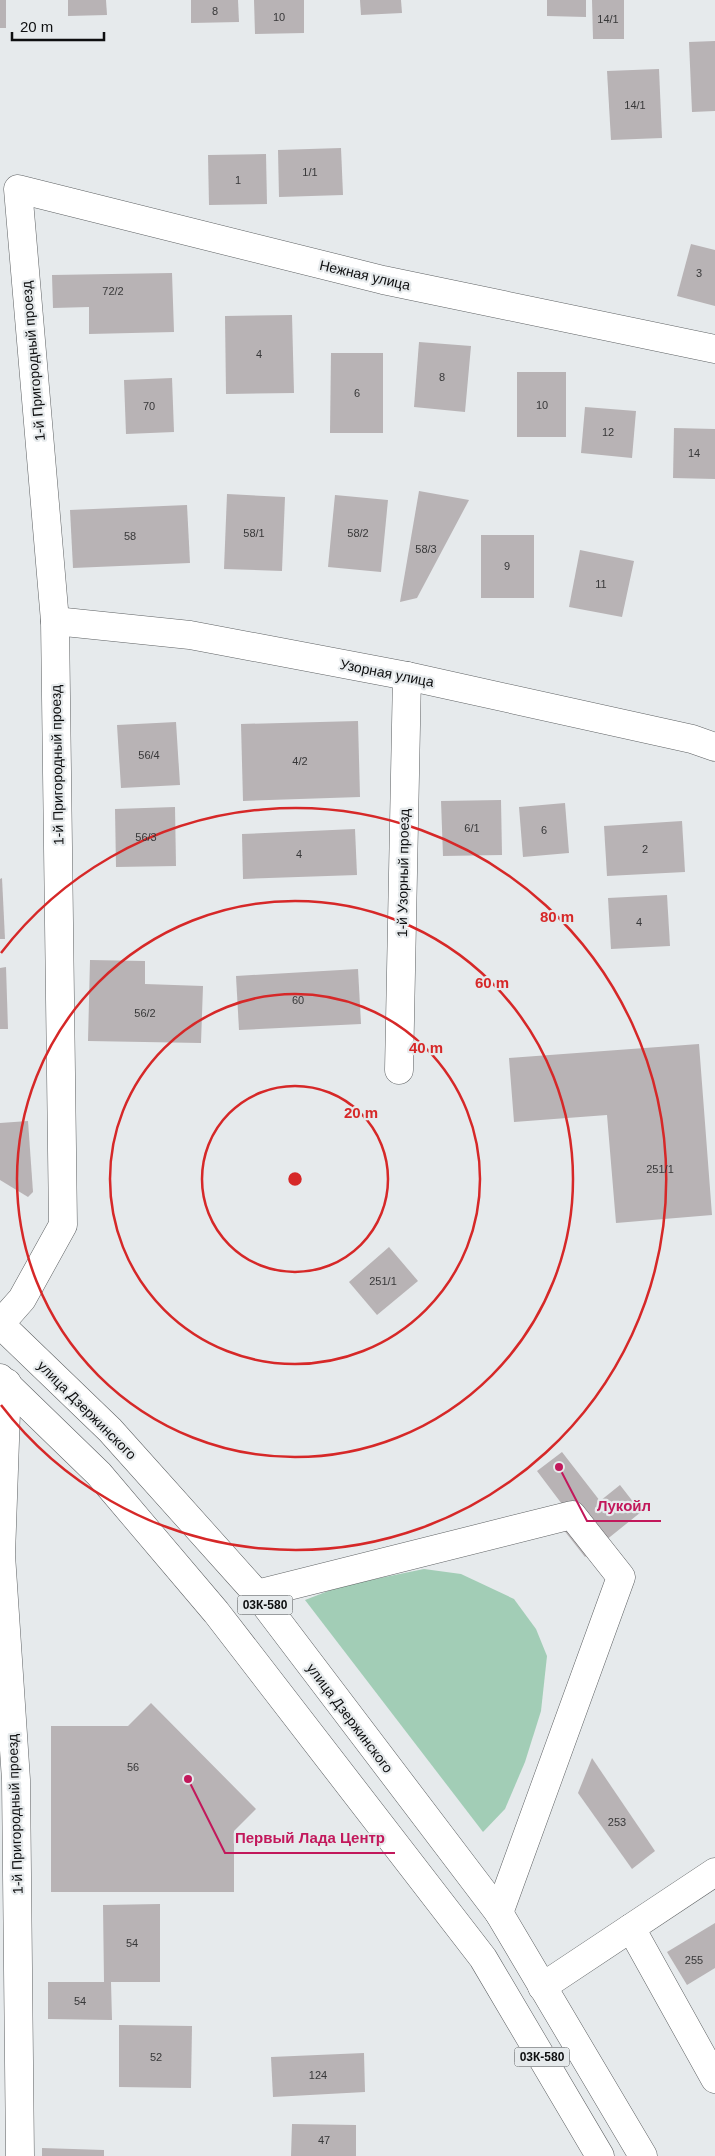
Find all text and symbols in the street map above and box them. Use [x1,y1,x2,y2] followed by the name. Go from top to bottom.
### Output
[212,5,218,17] house number: 8
[12,10,105,42] scale bar
[273,11,285,23] house number: 10
[597,13,619,25] house number: 14/1
[20,18,53,35] text: 20 m
[624,99,646,111] house number: 14/1
[302,166,318,178] house number: 1/1
[235,174,241,186] house number: 1
[318,257,412,293] street label: Нежная улица
[696,267,702,279] house number: 3
[18,280,48,442] street label: 1-й Пригородный проезд
[102,285,124,297] house number: 72/2
[256,348,262,360] house number: 4
[439,371,445,383] house number: 8
[354,387,360,399] house number: 6
[536,399,548,411] house number: 10
[143,400,155,412] house number: 70
[602,426,614,438] house number: 12
[688,447,700,459] house number: 14
[243,527,265,539] house number: 58/1
[347,527,369,539] house number: 58/2
[124,530,136,542] house number: 58
[415,543,437,555] house number: 58/3
[504,560,510,572] house number: 9
[595,578,607,590] house number: 11
[339,656,436,690] street label: Узорная улица
[48,685,66,845] street label: 1-й Пригородный проезд
[138,749,160,761] house number: 56/4
[292,755,308,767] house number: 4/2
[394,809,412,937] street label: 1-й Узорный проезд
[464,822,480,834] house number: 6/1
[541,824,547,836] house number: 6
[135,831,157,843] house number: 56/3
[642,843,648,855] house number: 2
[296,848,302,860] house number: 4
[540,908,574,925] text: 80 m
[636,916,642,928] house number: 4
[475,974,509,991] text: 60 m
[292,994,304,1006] house number: 60
[134,1007,156,1019] house number: 56/2
[409,1039,443,1056] text: 40 m
[344,1104,378,1121] text: 20 m
[646,1163,674,1175] house number: 251/1
[286,1170,304,1188] centre of rings
[369,1275,397,1287] house number: 251/1
[34,1357,140,1463] street label: улица Дзержинского
[587,1491,661,1521] callout: Лукойл
[597,1497,651,1514] text: Лукойл
[238,1596,292,1614] road number: 03К-580
[304,1660,396,1776] street label: улица Дзержинского
[4,1734,26,1894] street label: 1-й Пригородный проезд
[127,1761,139,1773] house number: 56
[608,1816,626,1828] house number: 253
[225,1823,395,1853] callout: Первый Лада Центр
[235,1829,385,1846] text: Первый Лада Центр
[126,1937,138,1949] house number: 54
[685,1954,703,1966] house number: 255
[74,1995,86,2007] house number: 54
[514,2048,570,2066] road number: 03К-580
[150,2051,162,2063] house number: 52
[309,2069,327,2081] house number: 124
[318,2134,330,2146] house number: 47

